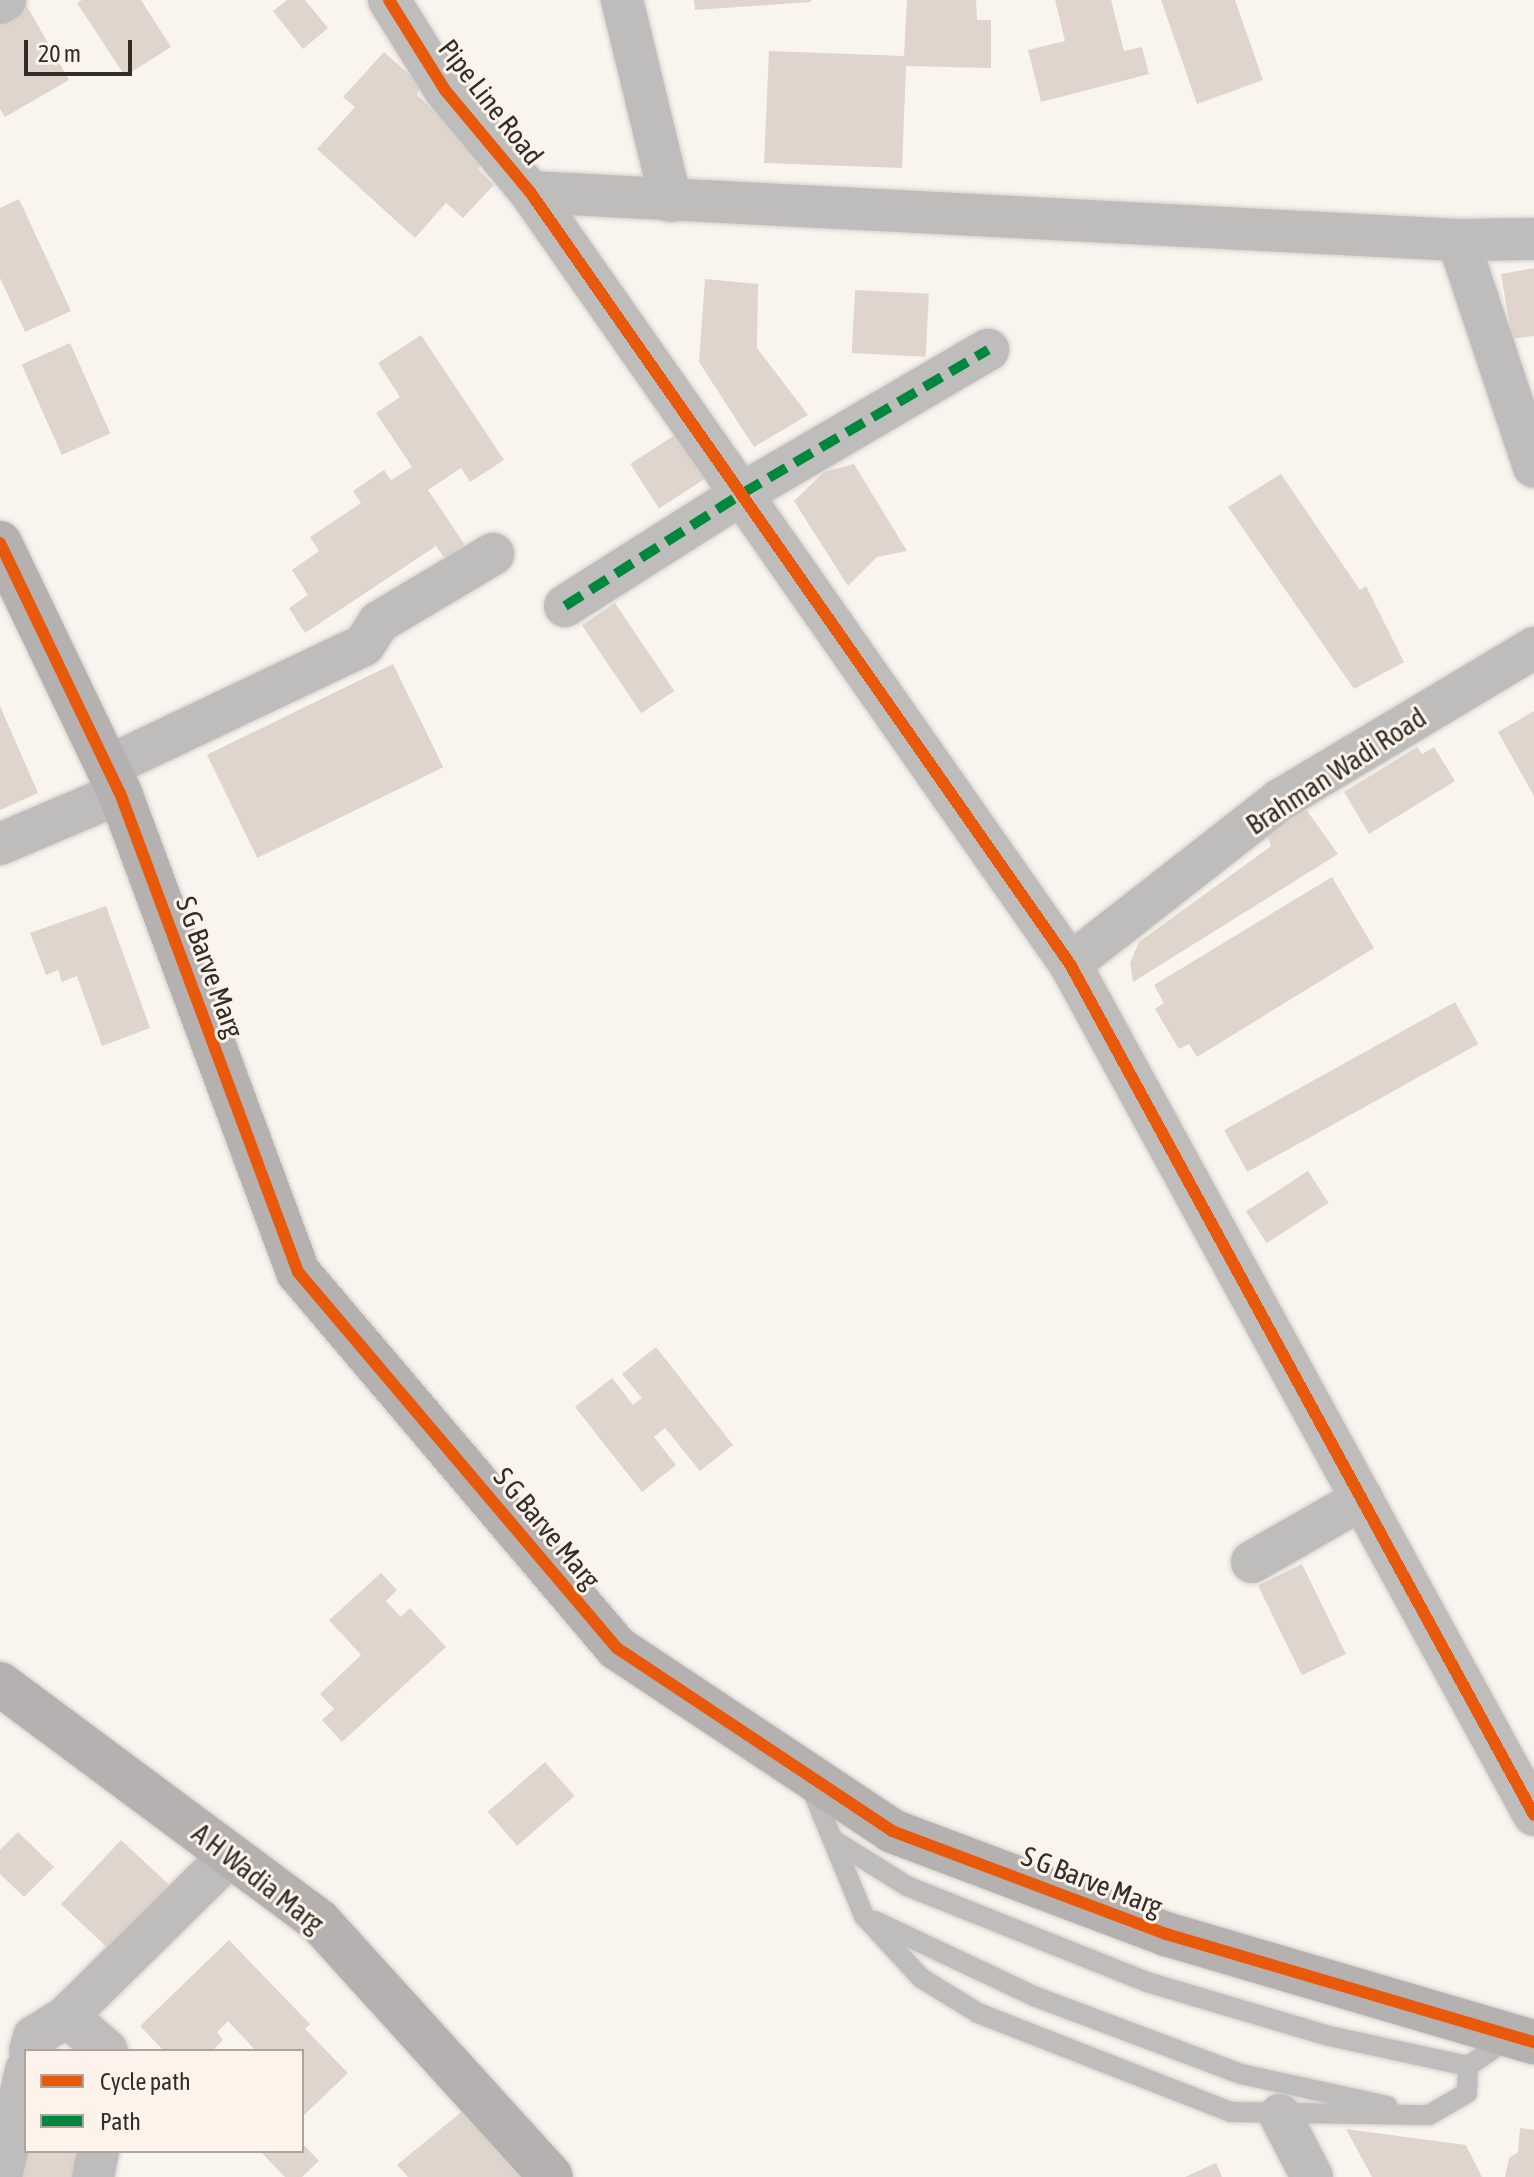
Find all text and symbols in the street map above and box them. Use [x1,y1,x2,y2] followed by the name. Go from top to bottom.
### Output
[28,24,136,74] scale bar
[432,32,550,172] street label: Pipe Line Road
[38,40,81,67] text: 20 m
[1240,700,1432,842] street label: Brahman Wadi Road
[169,892,251,1042] street label: S G Barve Marg
[487,1461,607,1595] street label: S G Barve Marg
[185,1816,331,1940] street label: A H Wadia Marg
[1017,1839,1167,1923] street label: S G Barve Marg
[24,2049,304,2153] legend
[100,2068,191,2095] text: Cycle path
[100,2108,141,2135] text: Path

